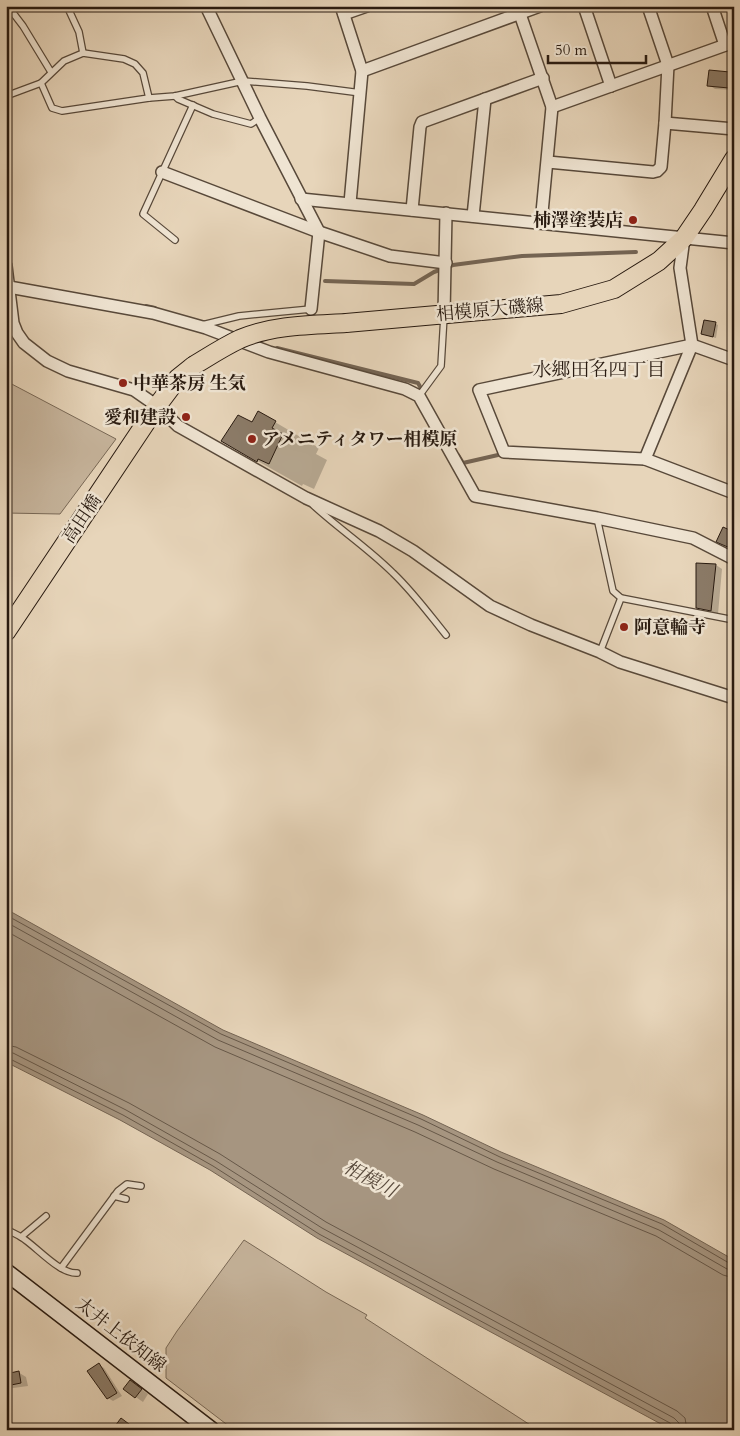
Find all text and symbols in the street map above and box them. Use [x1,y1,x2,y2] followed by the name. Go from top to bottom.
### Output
[548,32,645,64] scale bar
[555,40,587,60] text: 50 m
[533,208,623,233] place label: 柿澤塗装店
[627,214,639,226] marker: 柿澤塗装店
[435,293,545,327] street label: 相模原大磯線
[532,357,666,383] district label: 水郷田名四丁目
[133,371,246,396] place label: 中華茶房 生気
[117,377,129,389] marker: 中華茶房 生気
[104,405,176,430] place label: 愛和建設
[180,411,192,423] marker: 愛和建設
[262,427,457,452] place label: アメニティタワー相模原
[246,433,258,445] marker: アメニティタワー相模原
[57,490,107,548] street label: 高田橋
[634,615,706,640] place label: 阿意輪寺
[618,621,630,633] marker: 阿意輪寺
[339,1154,403,1205] water label: 相模川
[71,1292,171,1378] street label: 太井上依知線

